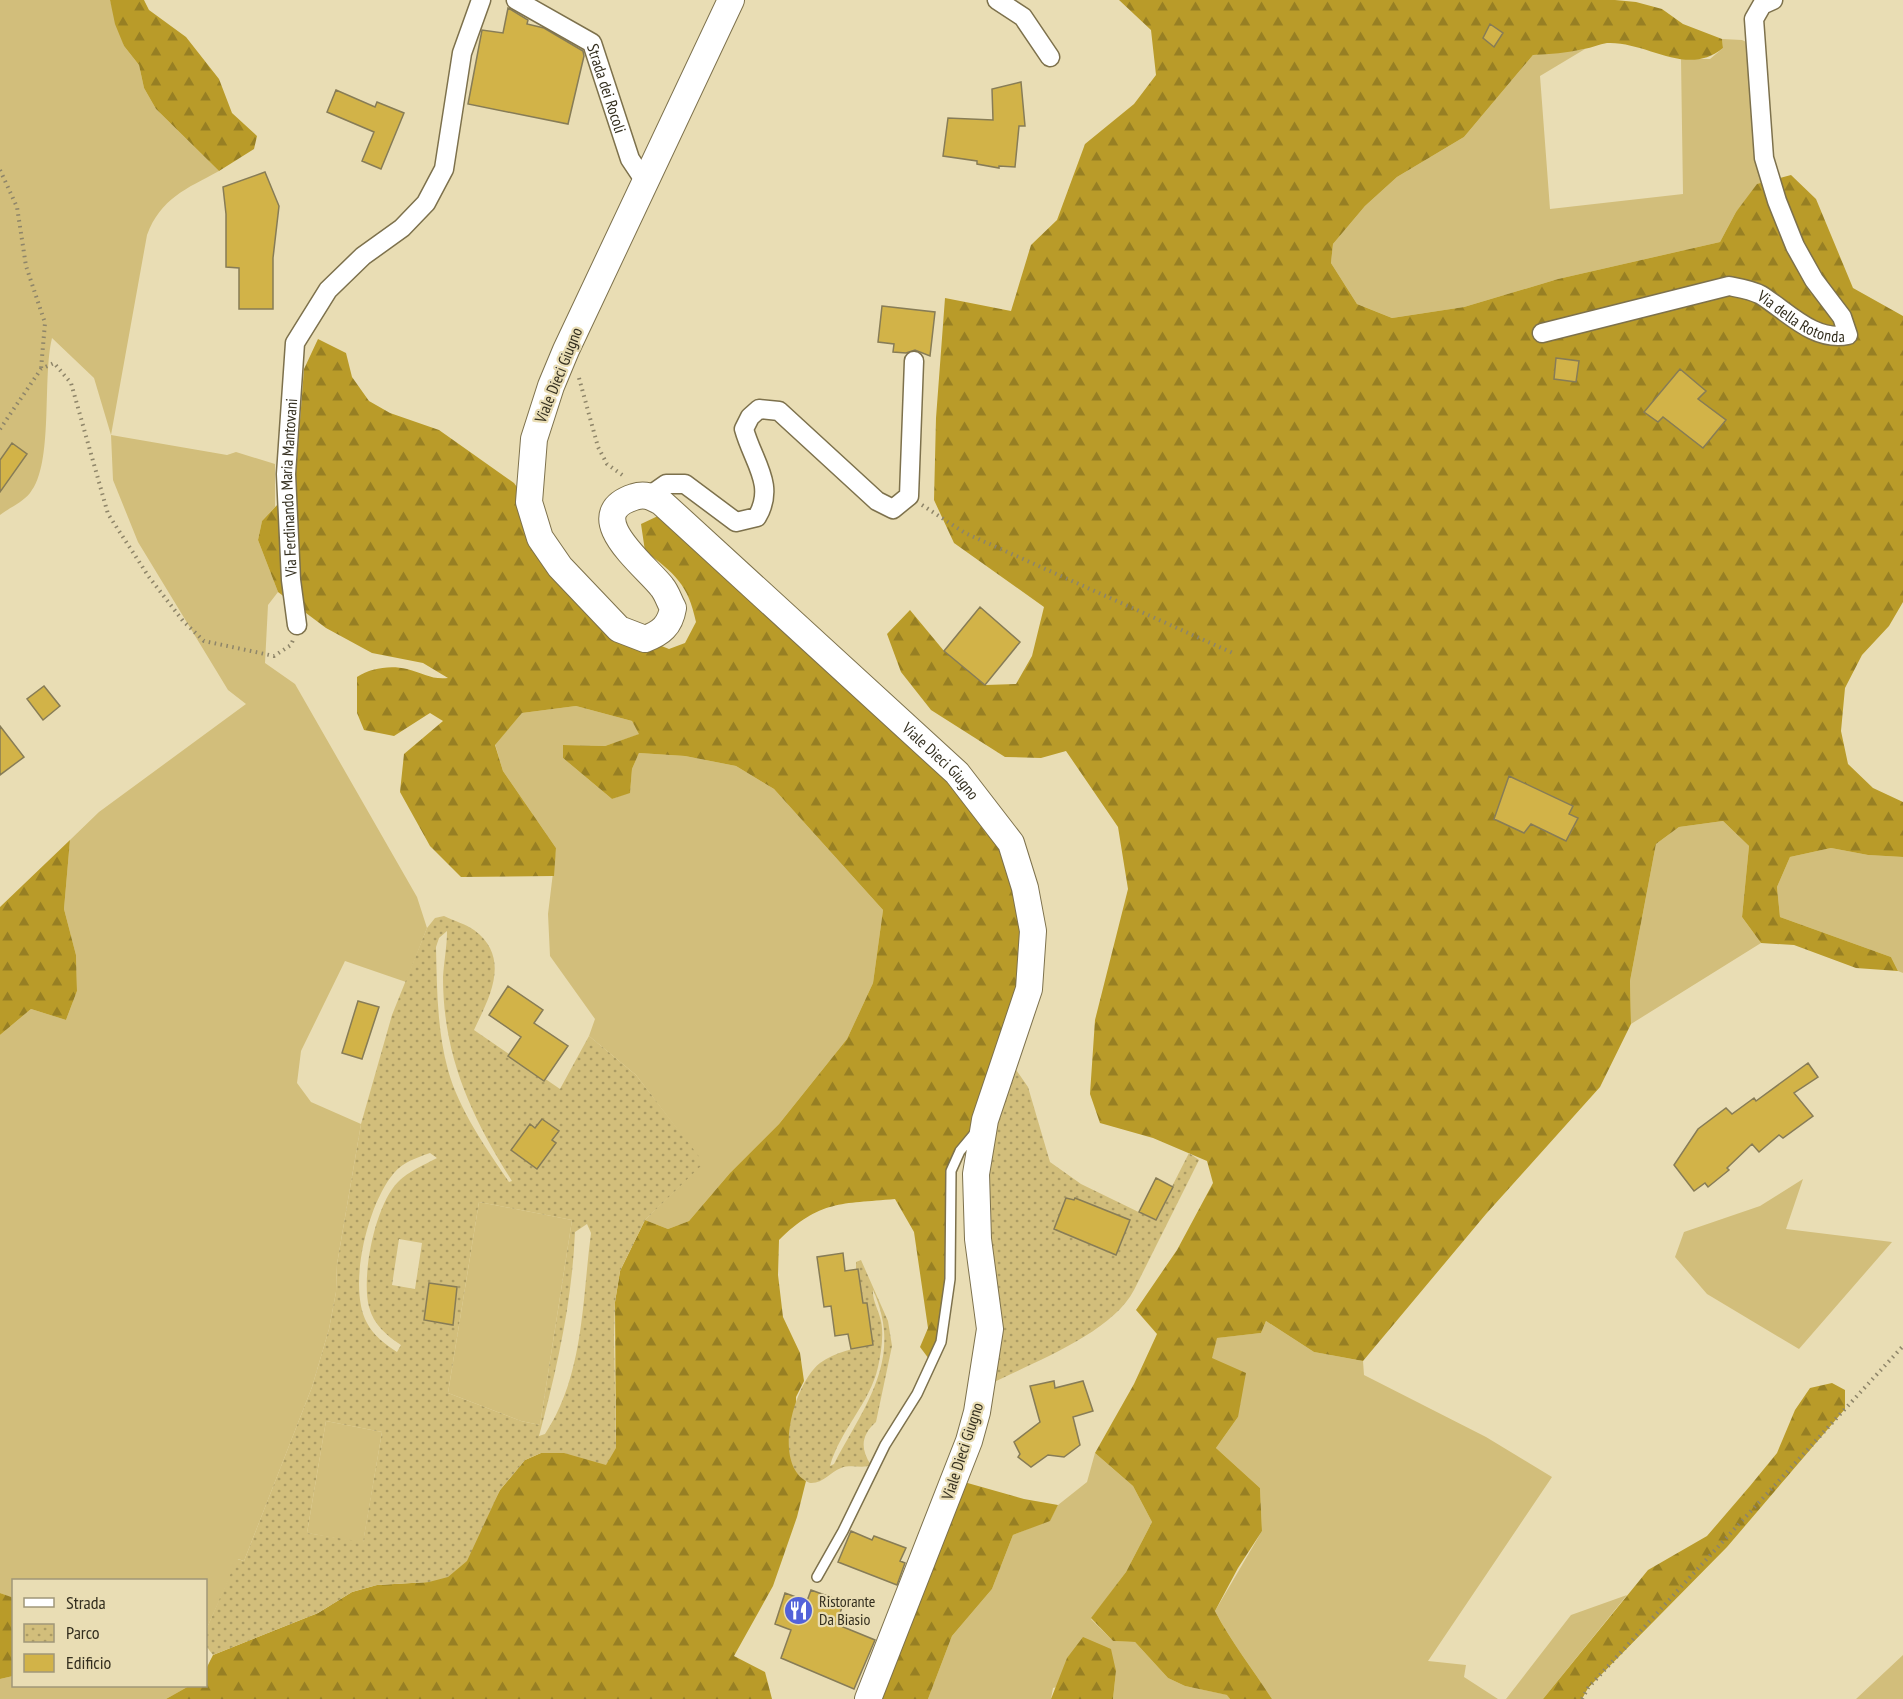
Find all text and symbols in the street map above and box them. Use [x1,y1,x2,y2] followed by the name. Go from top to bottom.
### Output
[583,41,631,136] street label: Strada dei Rocoli
[1753,285,1845,346] street label: Via della Rotonda
[529,324,586,427] street label: Viale Dieci Giugno
[276,398,301,578] street label: Via Ferdinando Maria Mantovani
[898,717,984,804] street label: Viale Dieci Giugno
[937,1400,987,1503] street label: Viale Dieci Giugno
[12,1579,207,1687] legend
[66,1591,106,1614] text: Strada
[819,1591,875,1629] place label: Ristorante Da Biasio
[782,1594,814,1626] restaurant icon: Ristorante Da Biasio
[66,1621,100,1644] text: Parco
[66,1651,112,1674] text: Edificio

